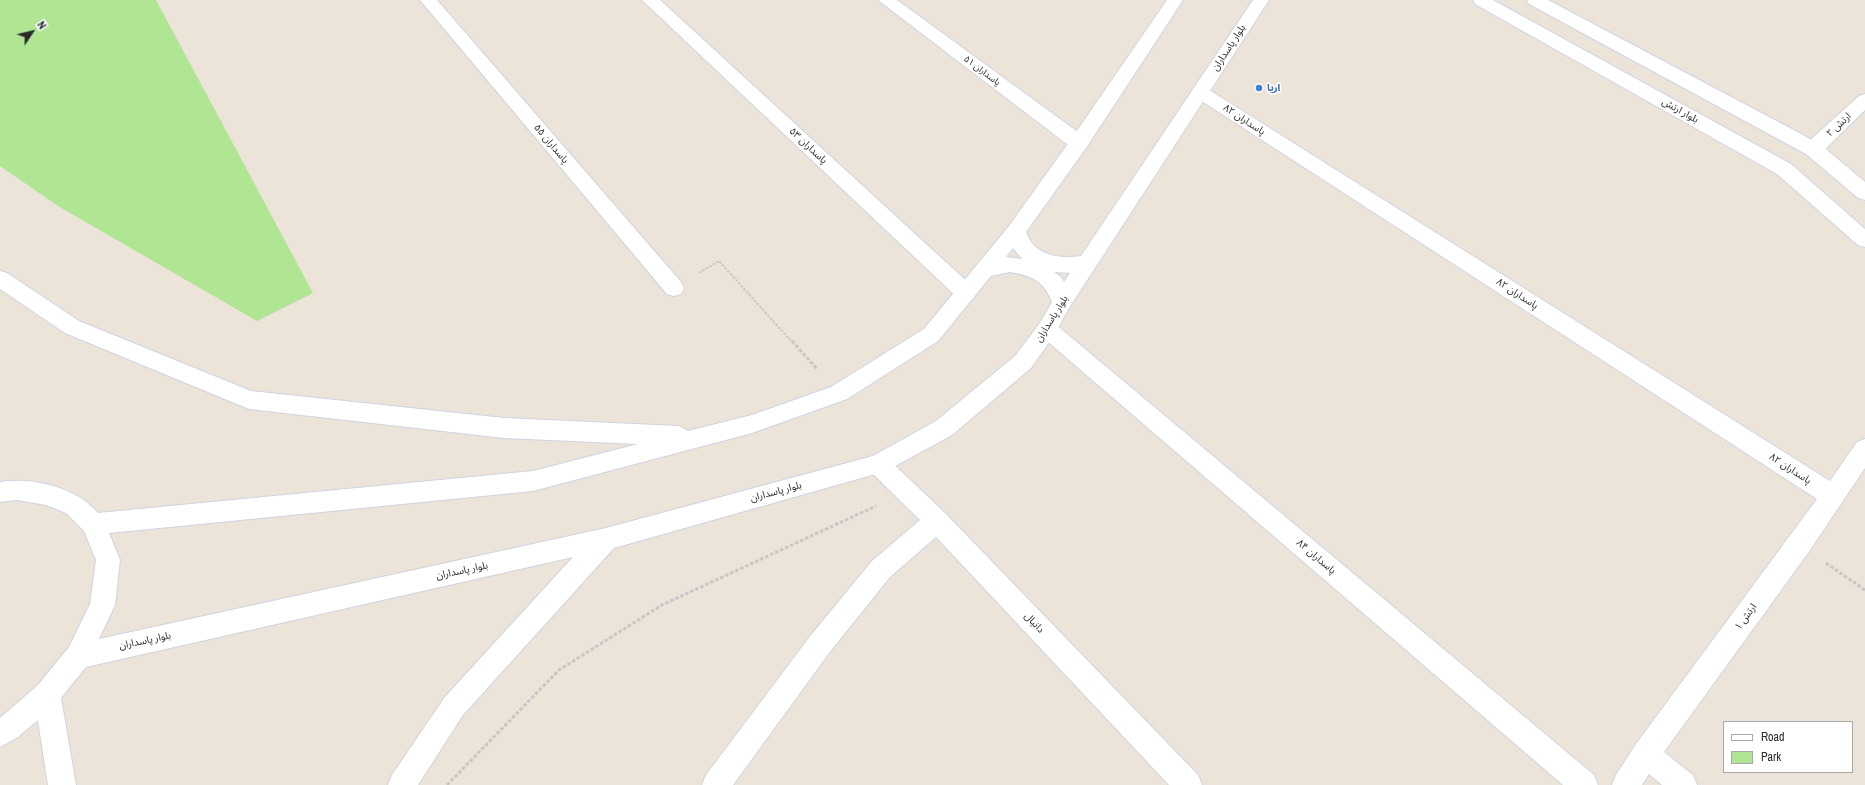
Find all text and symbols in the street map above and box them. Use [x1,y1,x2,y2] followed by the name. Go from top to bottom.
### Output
[12,12,52,52] north arrow
[34,18,49,32] text: N
[1210,23,1248,73] street label: بلوار پاسداران
[962,54,1002,88] street label: پاسداران ۵۱
[1267,82,1280,94] place label: اریا
[1254,83,1264,93] marker: اریا
[1660,96,1700,126] street label: بلوار ارتش
[1221,102,1267,138] street label: پاسداران ۸۲
[1824,111,1854,139] street label: ارتش ۲
[531,122,571,166] street label: پاسداران ۵۵
[786,125,830,167] street label: پاسداران ۵۳
[1494,276,1540,312] street label: پاسداران ۸۲
[1033,293,1071,345] street label: بلوار پاسداران
[1767,451,1813,487] street label: پاسداران ۸۲
[749,479,803,505] street label: بلوار پاسداران
[1294,537,1338,577] street label: پاسداران ۸۴
[435,560,489,582] street label: بلوار پاسداران
[1732,602,1760,632] street label: ارتش ۱
[1022,610,1046,636] street label: دانیال
[118,630,172,652] street label: بلوار پاسداران
[1723,721,1853,773] legend
[1761,729,1785,745] text: Road
[1761,749,1781,765] text: Park

